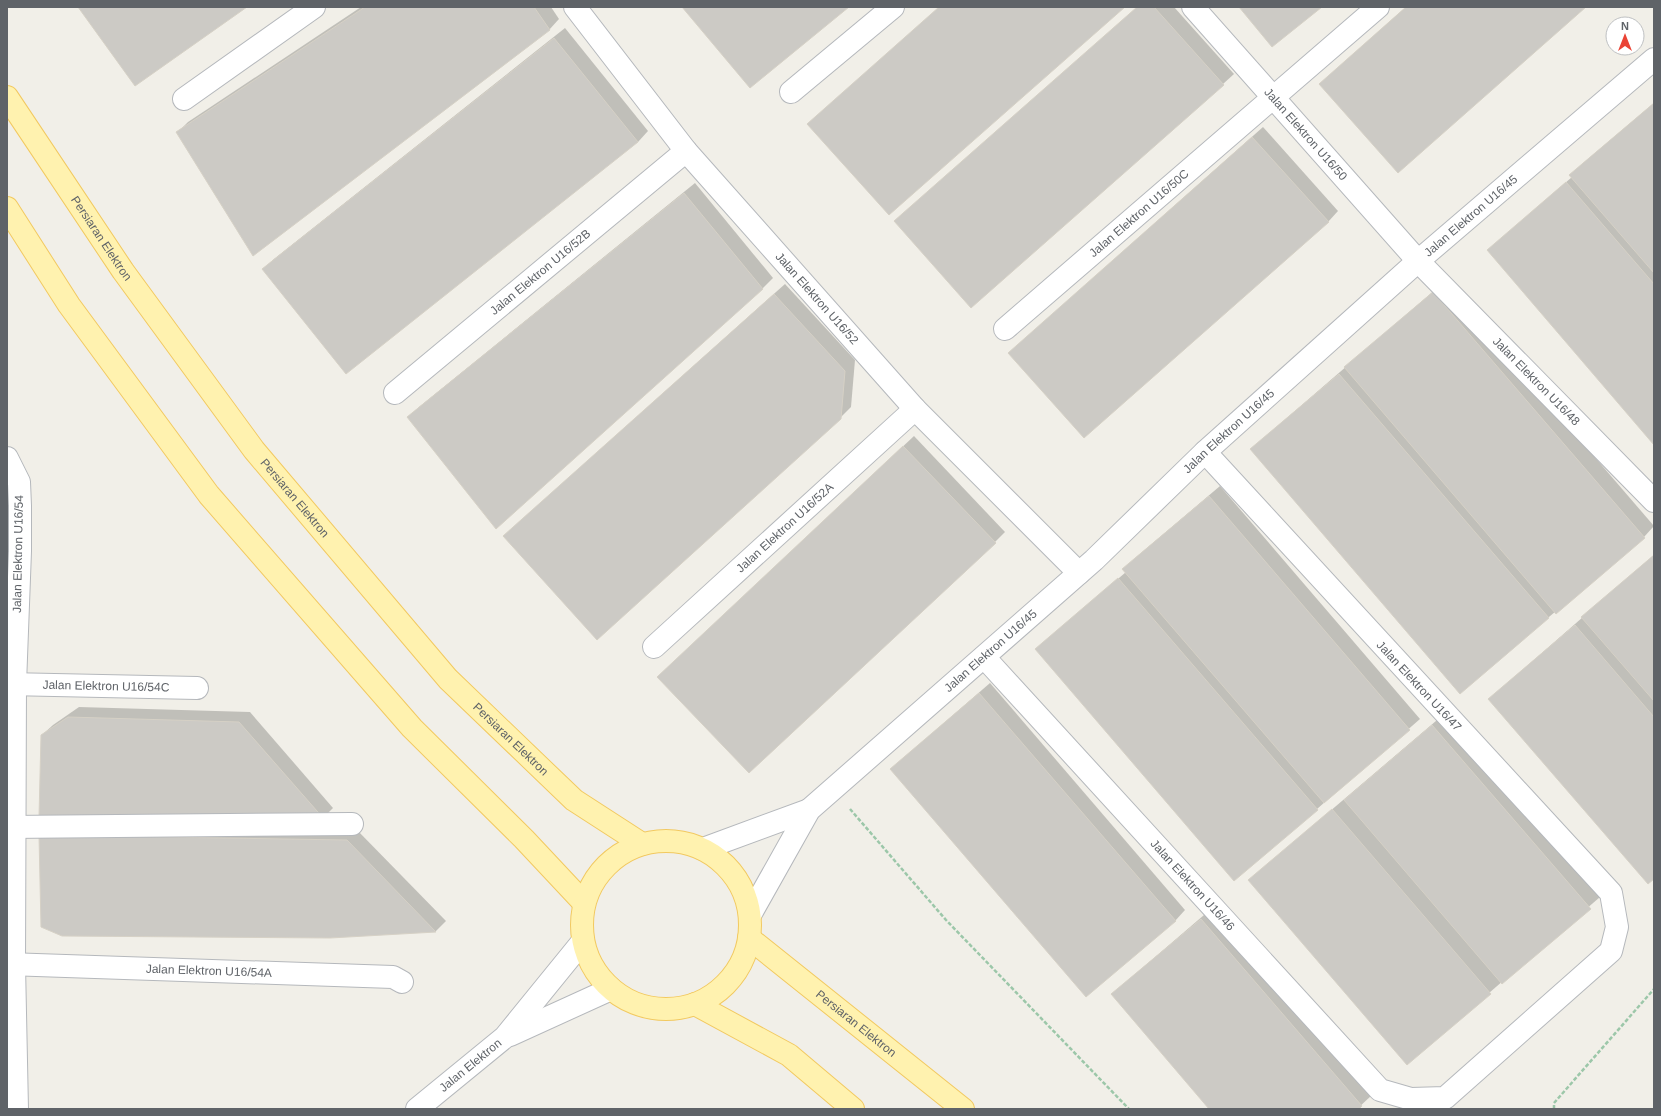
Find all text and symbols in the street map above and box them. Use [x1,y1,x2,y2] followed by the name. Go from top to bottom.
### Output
[1605,16,1645,56] north arrow
[1621,20,1629,32] text: N
[1261,85,1350,183] street label: Jalan Elektron U16/50
[1086,166,1192,260] street label: Jalan Elektron U16/50C
[1421,172,1521,260] street label: Jalan Elektron U16/45
[68,193,135,283] street label: Persiaran Elektron
[487,226,593,318] street label: Jalan Elektron U16/52B
[772,250,862,348] street label: Jalan Elektron U16/52
[1490,334,1583,429] street label: Jalan Elektron U16/48
[1180,386,1277,476] street label: Jalan Elektron U16/45
[257,456,332,540] street label: Persiaran Elektron
[733,480,836,575] street label: Jalan Elektron U16/52A
[10,495,26,613] street label: Jalan Elektron U16/54
[942,606,1040,695] street label: Jalan Elektron U16/45
[1374,638,1465,734] street label: Jalan Elektron U16/47
[42,678,170,694] street label: Jalan Elektron U16/54C
[470,700,551,779] street label: Persiaran Elektron
[1147,837,1238,934] street label: Jalan Elektron U16/46
[146,962,272,980] street label: Jalan Elektron U16/54A
[813,987,899,1060] street label: Persiaran Elektron
[436,1036,504,1095] street label: Jalan Elektron

